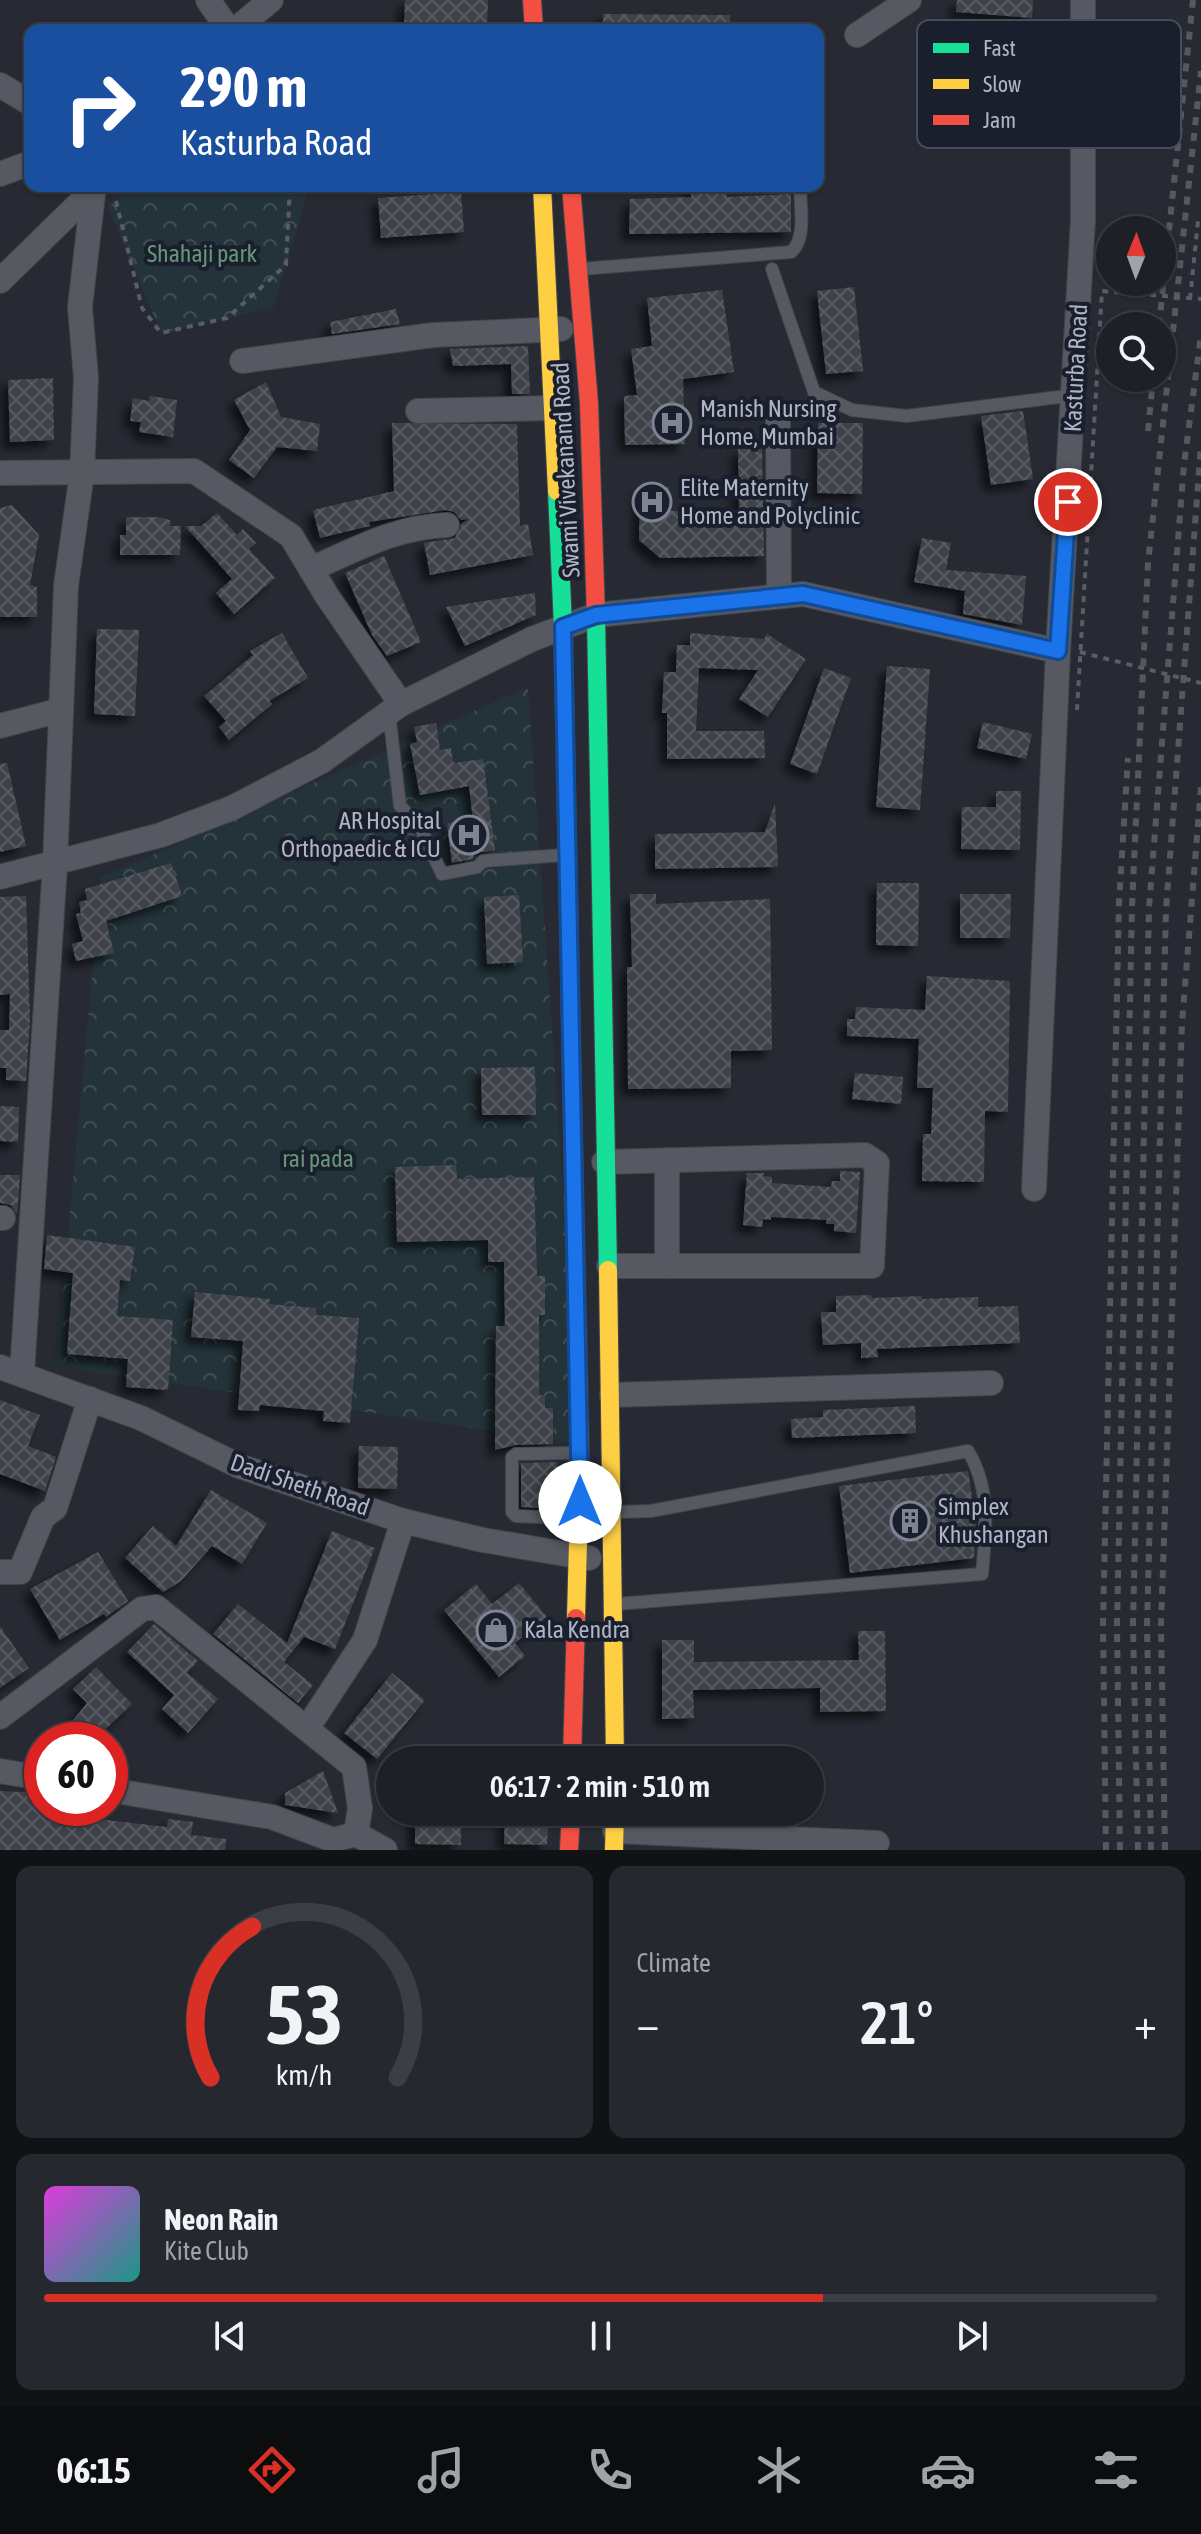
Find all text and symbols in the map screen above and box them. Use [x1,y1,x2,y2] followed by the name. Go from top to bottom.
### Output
[917,20,1181,148] legend
[983,35,1016,61] text: Fast
[180,55,307,119] text: 290 m
[48,56,152,160] icon: right
[983,71,1021,97] text: Slow
[983,107,1016,133] text: Jam
[180,121,372,163] text: Kasturba Road
[1096,216,1176,296] north arrow
[1096,216,1176,392] map controls
[147,240,258,267] park label: Shahaji park
[1059,303,1092,433] street label: Kasturba Road
[1096,312,1176,392] button: search
[546,362,585,578] street label: Swami Vivekanand Road
[700,395,837,450] place label: Manish Nursing Home, Mumbai
[651,402,693,444] hospital icon: Manish Nursing Home, Mumbai
[1034,468,1102,536] pin
[680,474,860,529] place label: Elite Maternity Home and Polyclinic
[1046,480,1090,524] icon: arrive
[631,481,673,523] hospital icon: Elite Maternity Home and Polyclinic
[281,807,442,862] place label: AR Hospital Orthopaedic & ICU
[448,814,490,856] hospital icon: AR Hospital Orthopaedic & ICU
[282,1145,354,1172] park label: rai pada
[227,1448,373,1521] street label: Dadi Sheth Road
[538,1460,622,1544] position arrow
[938,1493,1049,1548] place label: Simplex Khushangan
[889,1500,931,1542] building icon: Simplex Khushangan
[475,1609,517,1651] shop icon: Kala Kendra
[524,1616,630,1643] place label: Kala Kendra
[24,1722,128,1826] speed limit sign: 60
[490,1769,710,1803] text: 06:17 · 2 min · 510 m
[637,1948,711,1978] text: Climate
[265,1966,343,2062] text: 53
[860,1988,933,2057] text: 21°
[637,1998,659,2048] text: −
[1134,1998,1157,2048] text: +
[276,2058,333,2091] text: km/h
[164,2202,278,2236] text: Neon Rain
[164,2236,249,2266] text: Kite Club
[208,2314,252,2358] icon: previous
[579,2314,623,2358] icon: pause
[950,2314,994,2358] icon: next
[244,2442,300,2498] icon: directions
[413,2442,469,2498] icon: music
[582,2442,638,2498] icon: phone
[751,2442,807,2498] icon: climate
[920,2442,976,2498] icon: car
[1088,2442,1144,2498] icon: filters
[56,2449,131,2491] text: 06:15

